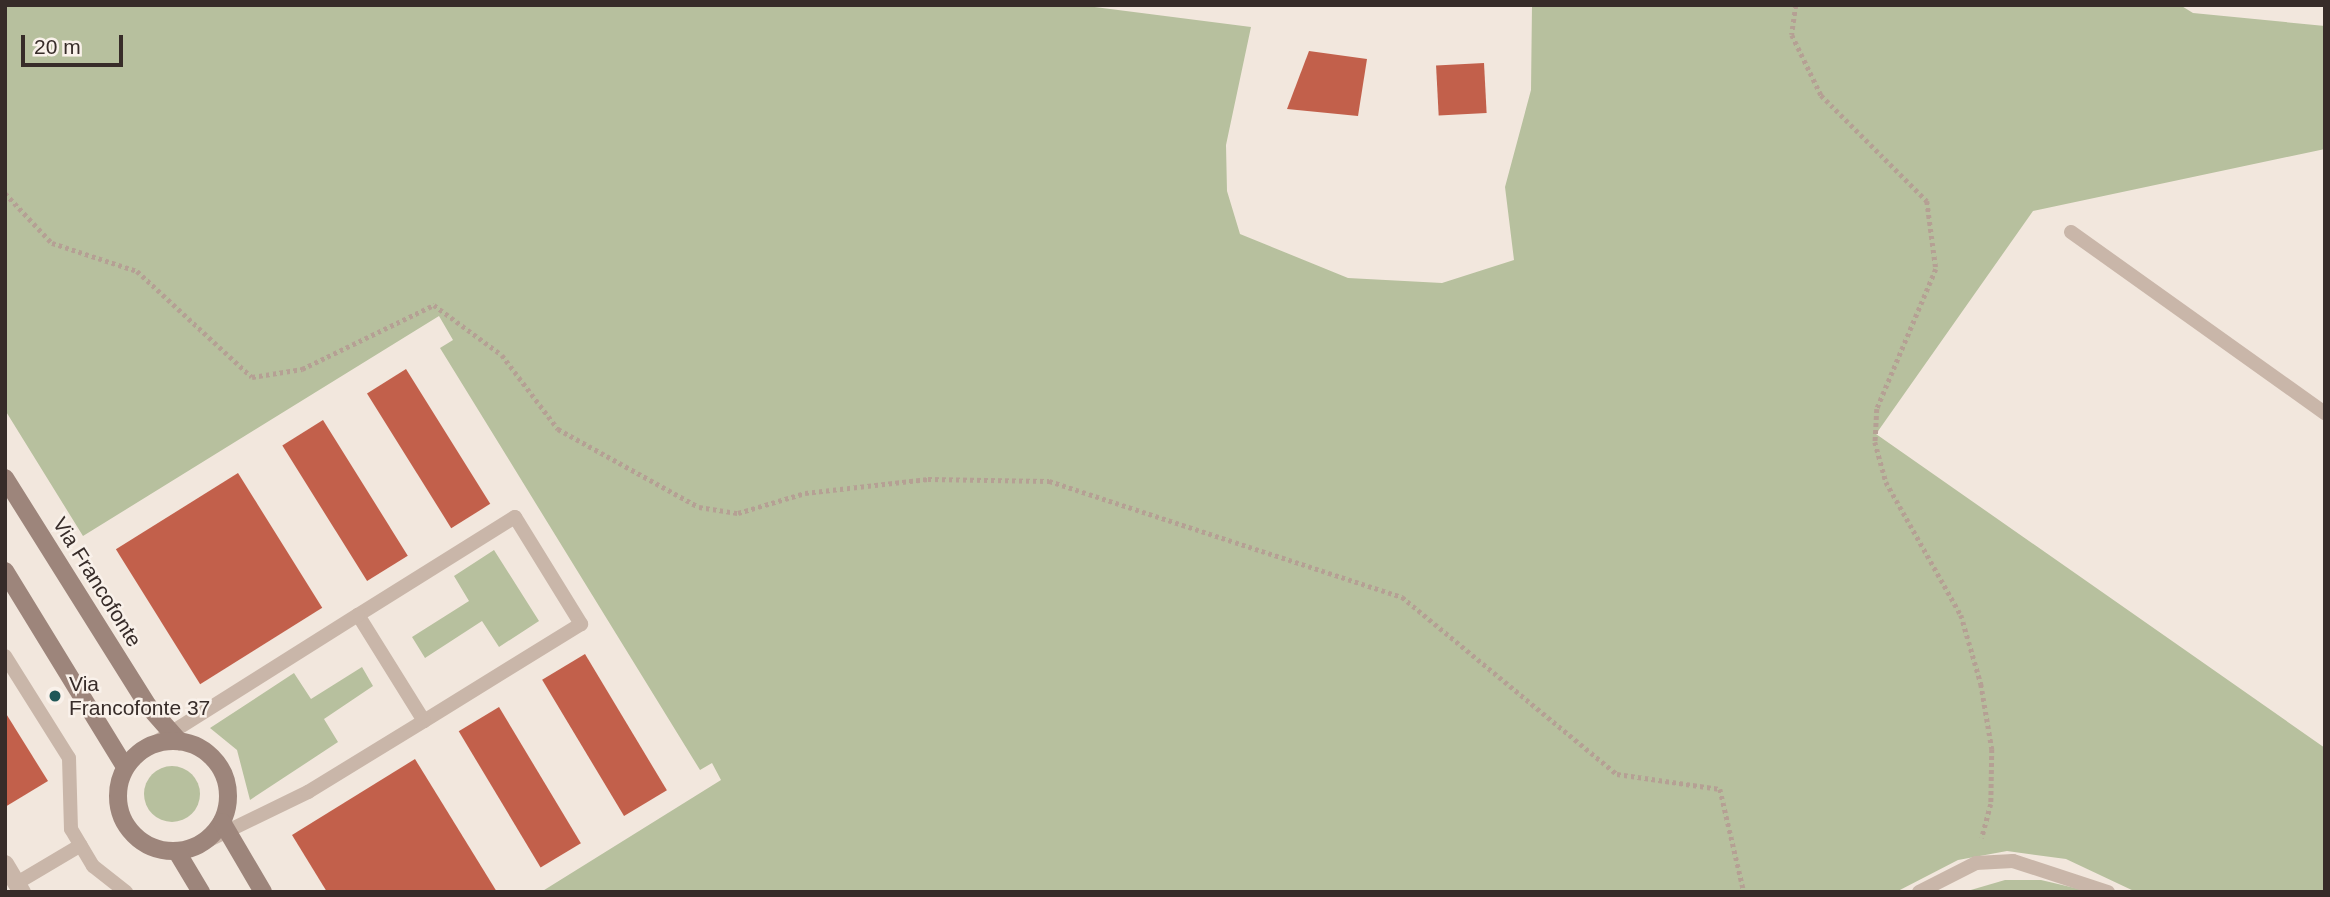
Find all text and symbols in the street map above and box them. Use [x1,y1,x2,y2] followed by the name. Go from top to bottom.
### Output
[24,21,126,65] scale bar
[34,35,81,58] text: 20 m
[47,513,147,651] street label: Via Francofonte
[69,671,210,721] place label: Via Francofonte 37
[47,688,63,704] marker: Via Francofonte 37

